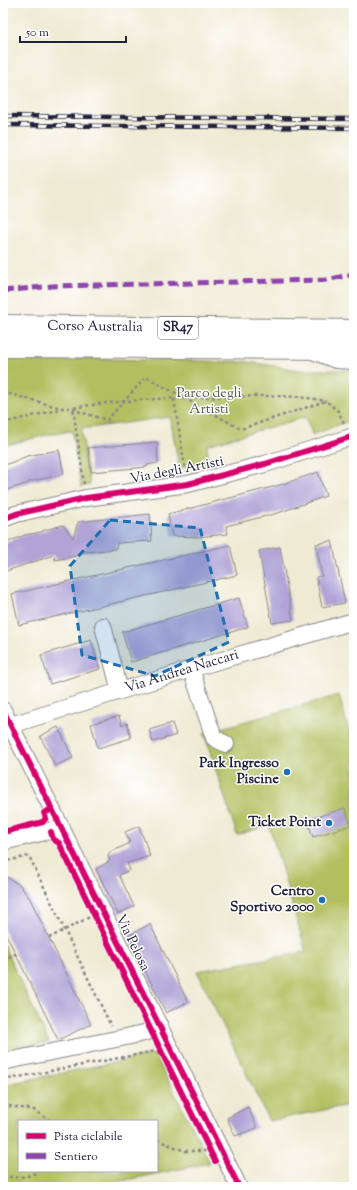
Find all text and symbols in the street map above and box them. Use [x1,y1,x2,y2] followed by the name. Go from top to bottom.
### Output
[20,18,126,44] scale bar
[25,24,49,42] text: 50 m
[47,317,143,338] street label: Corso Australia
[158,317,198,339] road number: SR47
[176,384,242,420] park label: Parco degli Artisti
[128,452,226,490] street label: Via degli Artisti
[123,645,241,699] street label: Via Andrea Naccari
[199,754,279,790] place label: Park Ingresso Piscine
[282,767,292,777] marker: Park Ingresso Piscine
[248,813,321,833] place label: Ticket Point
[324,818,334,828] marker: Ticket Point
[230,882,315,918] place label: Centro Sportivo 2000
[317,895,327,905] marker: Centro Sportivo 2000
[110,911,155,975] street label: Via Pelosa
[18,1120,158,1172] legend
[54,1128,123,1146] text: Pista ciclabile
[54,1148,98,1166] text: Sentiero

